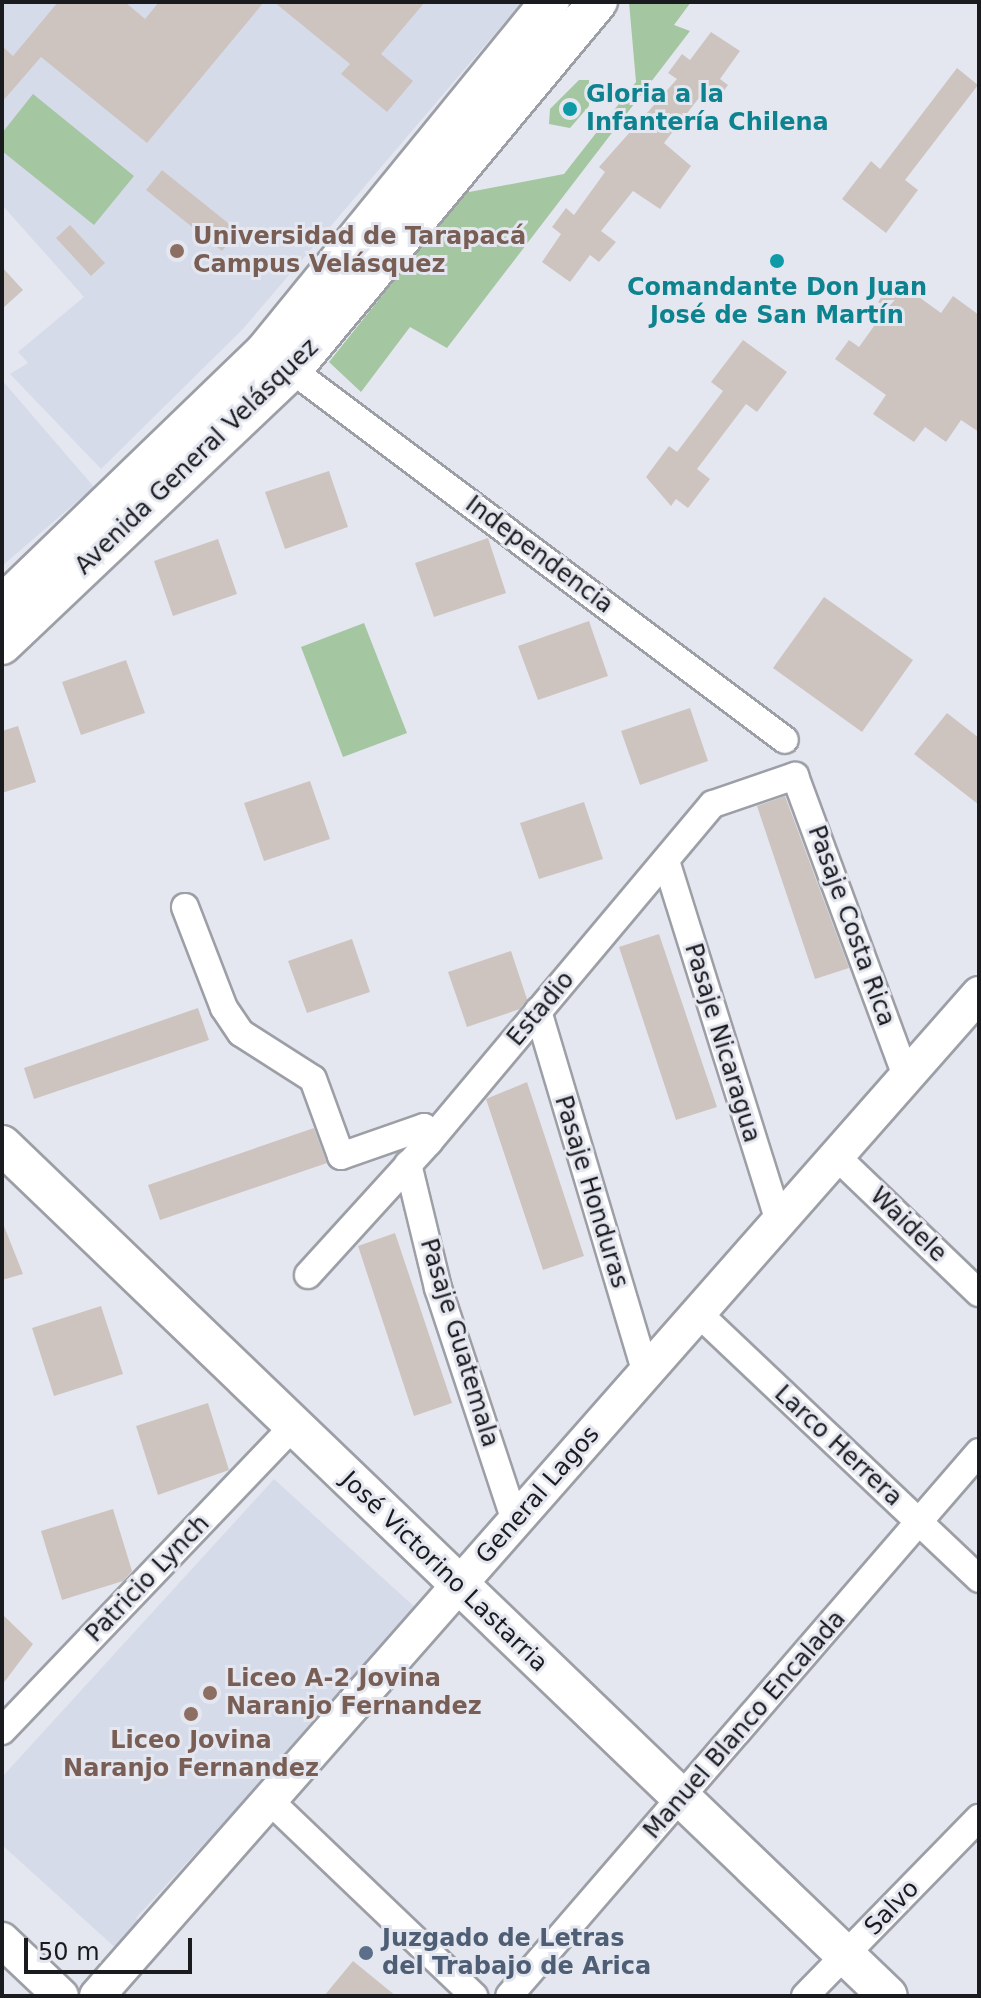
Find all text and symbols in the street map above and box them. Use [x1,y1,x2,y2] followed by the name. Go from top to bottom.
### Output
[586,81,829,137] place label: Gloria a la Infantería Chilena
[561,100,579,118] marker: Gloria a la Infantería Chilena
[193,223,526,279] place label: Universidad de Tarapacá Campus Velásquez
[168,242,186,260] marker: Universidad de Tarapacá Campus Velásquez
[768,252,786,270] marker: Comandante Don Juan José de San Martín
[627,274,927,330] place label: Comandante Don Juan José de San Martín
[70,333,324,581] street label: Avenida General Velásquez
[460,490,618,620] street label: Independencia
[801,822,901,1030] street label: Pasaje Costa Rica
[678,940,766,1146] street label: Pasaje Nicaragua
[502,966,580,1052] street label: Estadio
[548,1092,634,1292] street label: Pasaje Honduras
[864,1182,952,1268] street label: Waidele
[414,1235,504,1451] street label: Pasaje Guatemala
[768,1380,908,1512] street label: Larco Herrera
[470,1420,606,1570] street label: General Lagos
[335,1466,553,1678] street label: José Victorino Lastarria
[80,1510,216,1648] street label: Patricio Lynch
[638,1605,852,1845] street label: Manuel Blanco Encalada
[226,1665,482,1721] place label: Liceo A-2 Jovina Naranjo Fernandez
[201,1684,219,1702] marker: Liceo A-2 Jovina Naranjo Fernandez
[182,1705,200,1723] marker: Liceo Jovina Naranjo Fernandez
[63,1727,319,1783] place label: Liceo Jovina Naranjo Fernandez
[859,1874,925,1942] street label: Salvo
[28,1922,196,1972] scale bar
[382,1925,651,1981] place label: Juzgado de Letras del Trabajo de Arica
[38,1938,100,1966] text: 50 m
[357,1944,375,1962] marker: Juzgado de Letras del Trabajo de Arica

